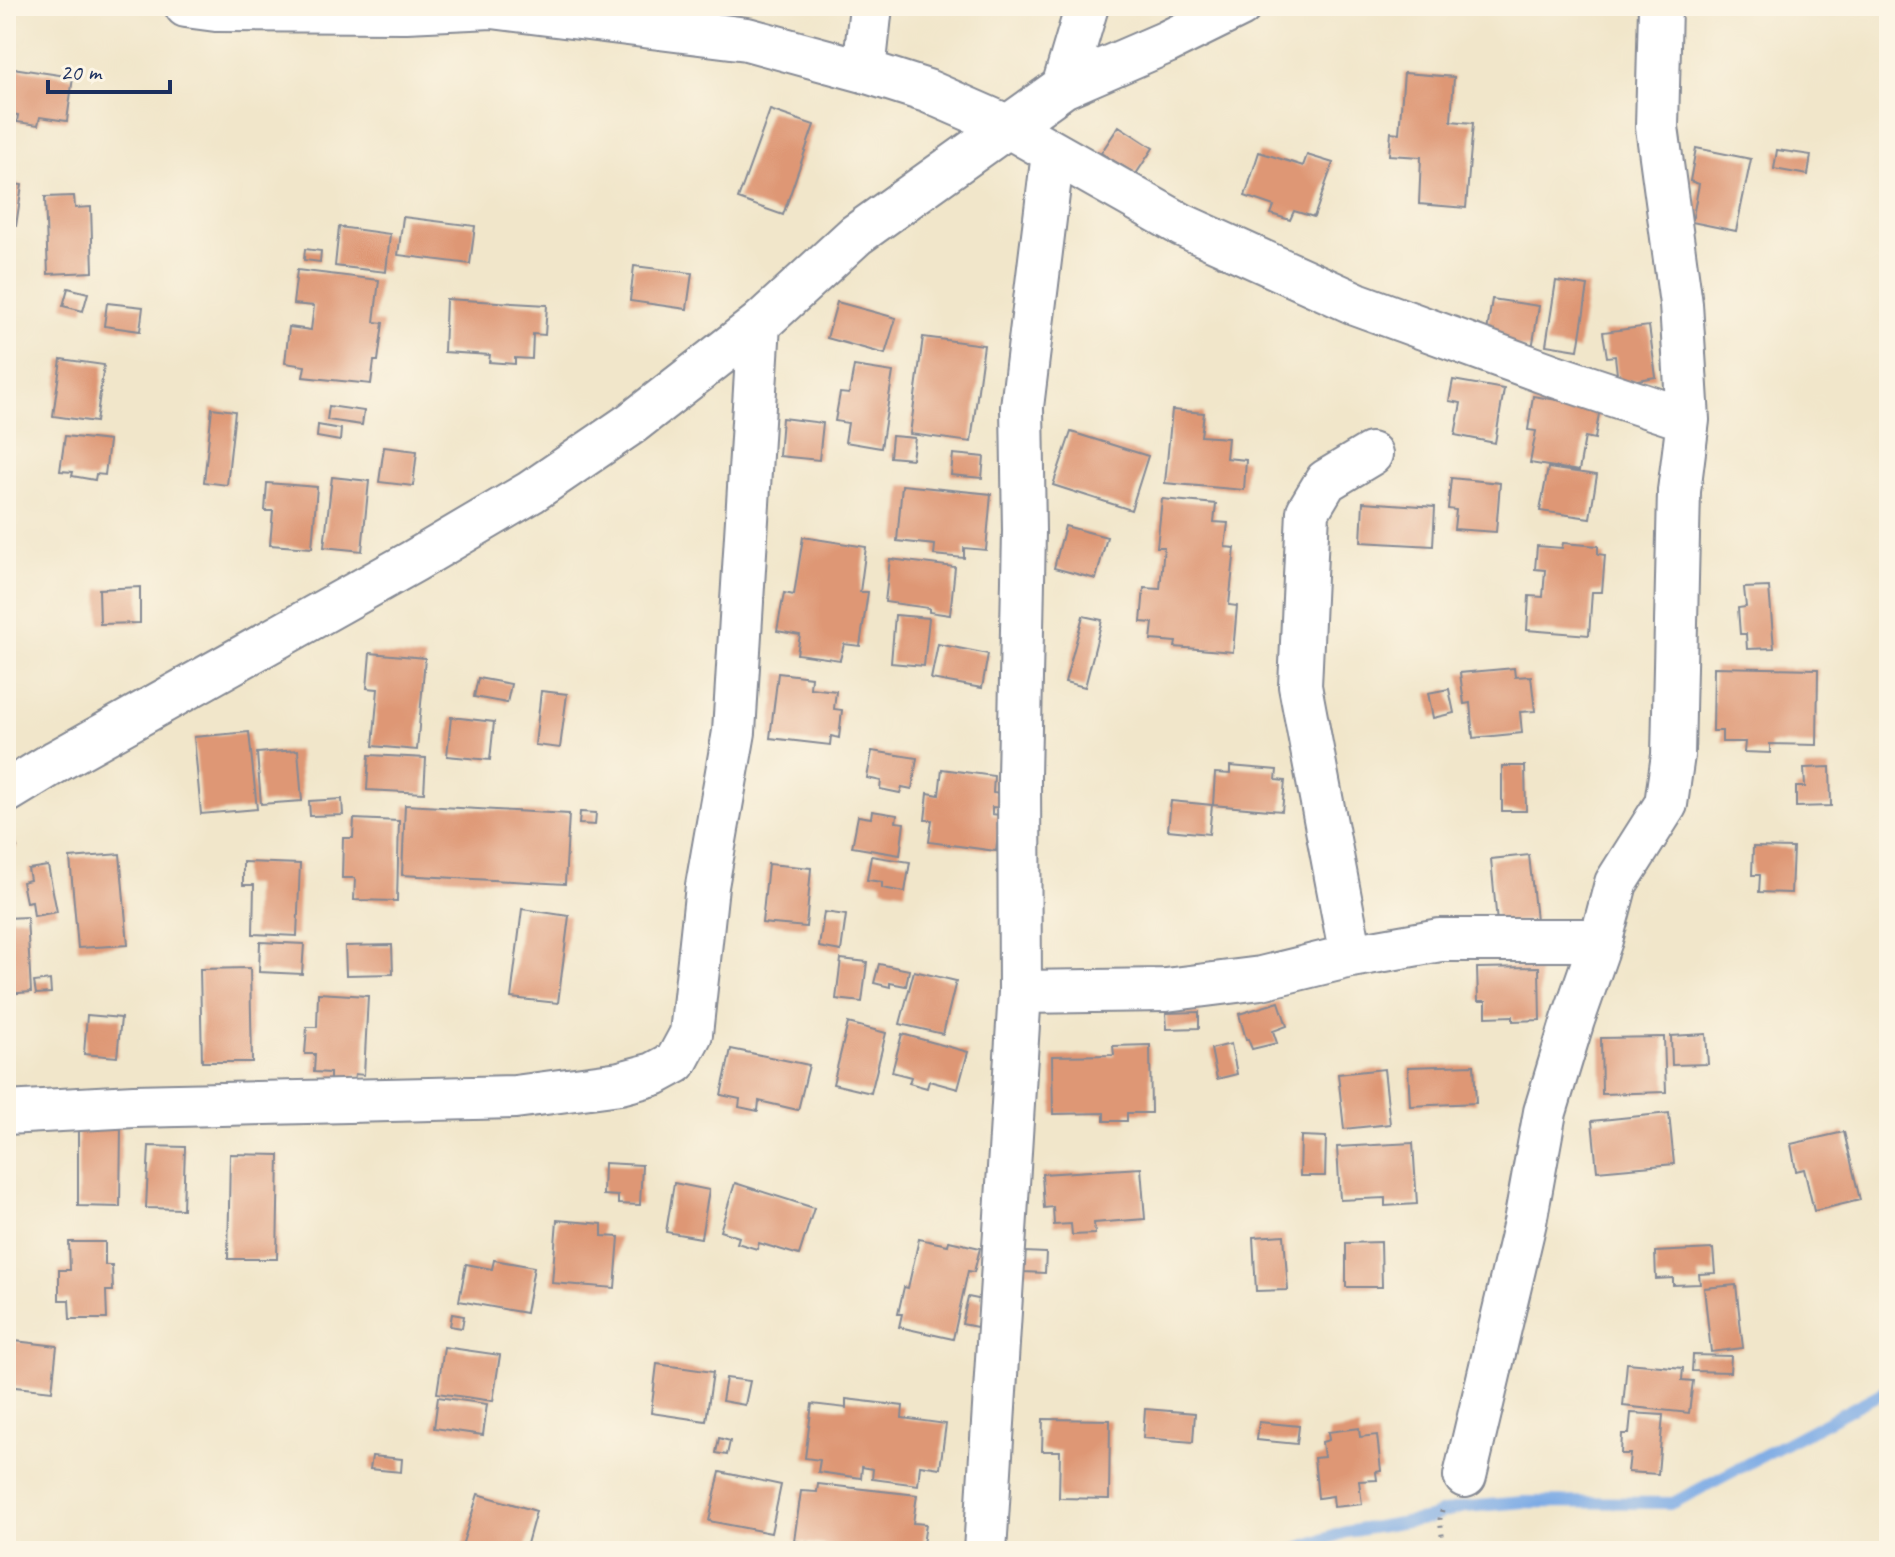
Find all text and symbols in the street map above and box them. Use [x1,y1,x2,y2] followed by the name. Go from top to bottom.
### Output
[48,44,170,94] scale bar
[60,57,103,87] text: 20 m

